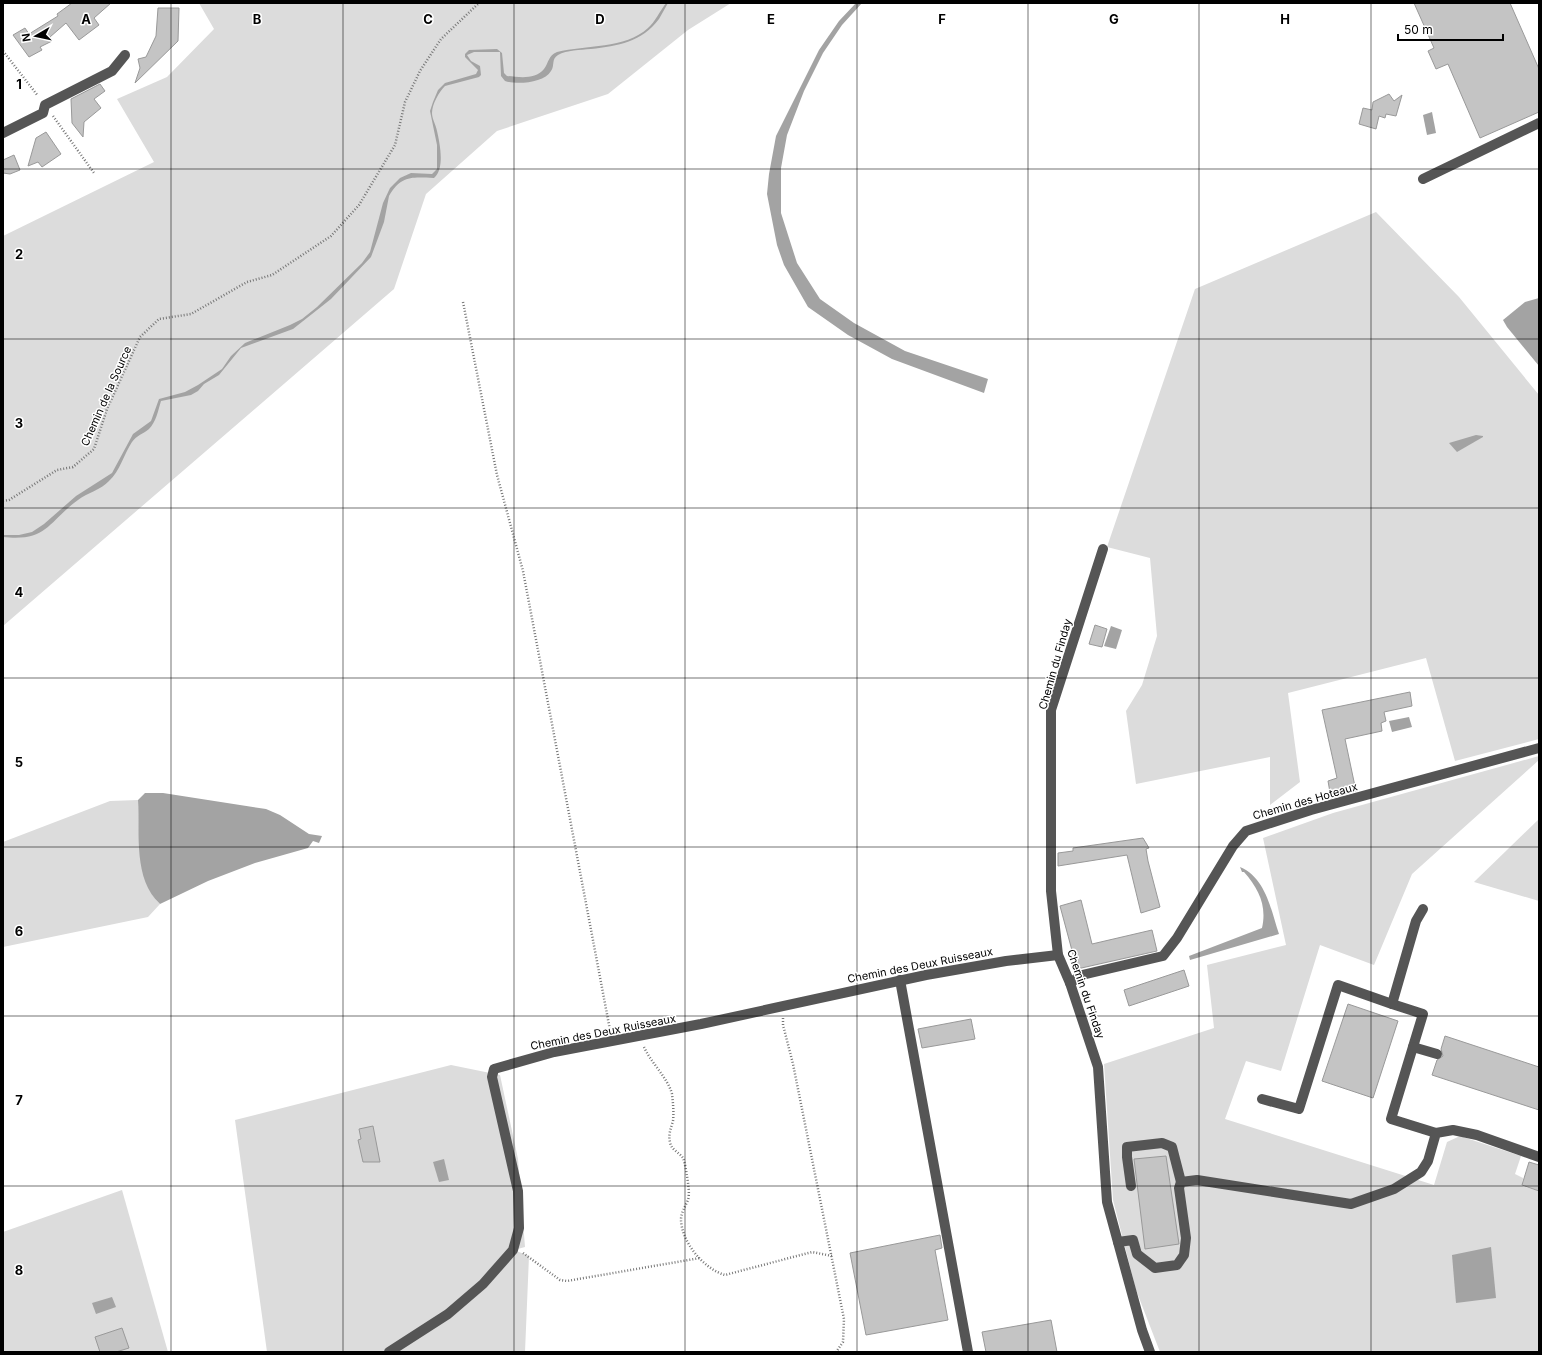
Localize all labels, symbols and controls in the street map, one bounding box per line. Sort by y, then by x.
text: A [81,11,91,27]
text: B [253,11,262,27]
text: C [423,11,433,27]
text: D [595,11,605,27]
text: E [767,11,775,27]
text: F [938,11,946,27]
text: G [1109,11,1119,27]
text: H [1280,11,1290,27]
north arrow [16,16,56,56]
scale bar [1398,16,1503,42]
text: 50 m [1404,22,1433,37]
text: N [19,32,34,43]
text: 1 [16,76,22,92]
text: 2 [15,246,23,262]
street label: Chemin de la Source [78,344,134,448]
text: 3 [15,415,23,431]
text: 4 [15,584,24,600]
street label: Chemin du Finday [1035,617,1075,711]
text: 5 [15,754,23,770]
street label: Chemin des Hoteaux [1251,779,1359,823]
text: 6 [15,923,23,939]
street label: Chemin des Deux Ruisseaux [846,944,994,986]
street label: Chemin du Finday [1064,947,1108,1041]
street label: Chemin des Deux Ruisseaux [529,1011,677,1053]
text: 7 [15,1092,23,1108]
text: 8 [15,1262,23,1278]

